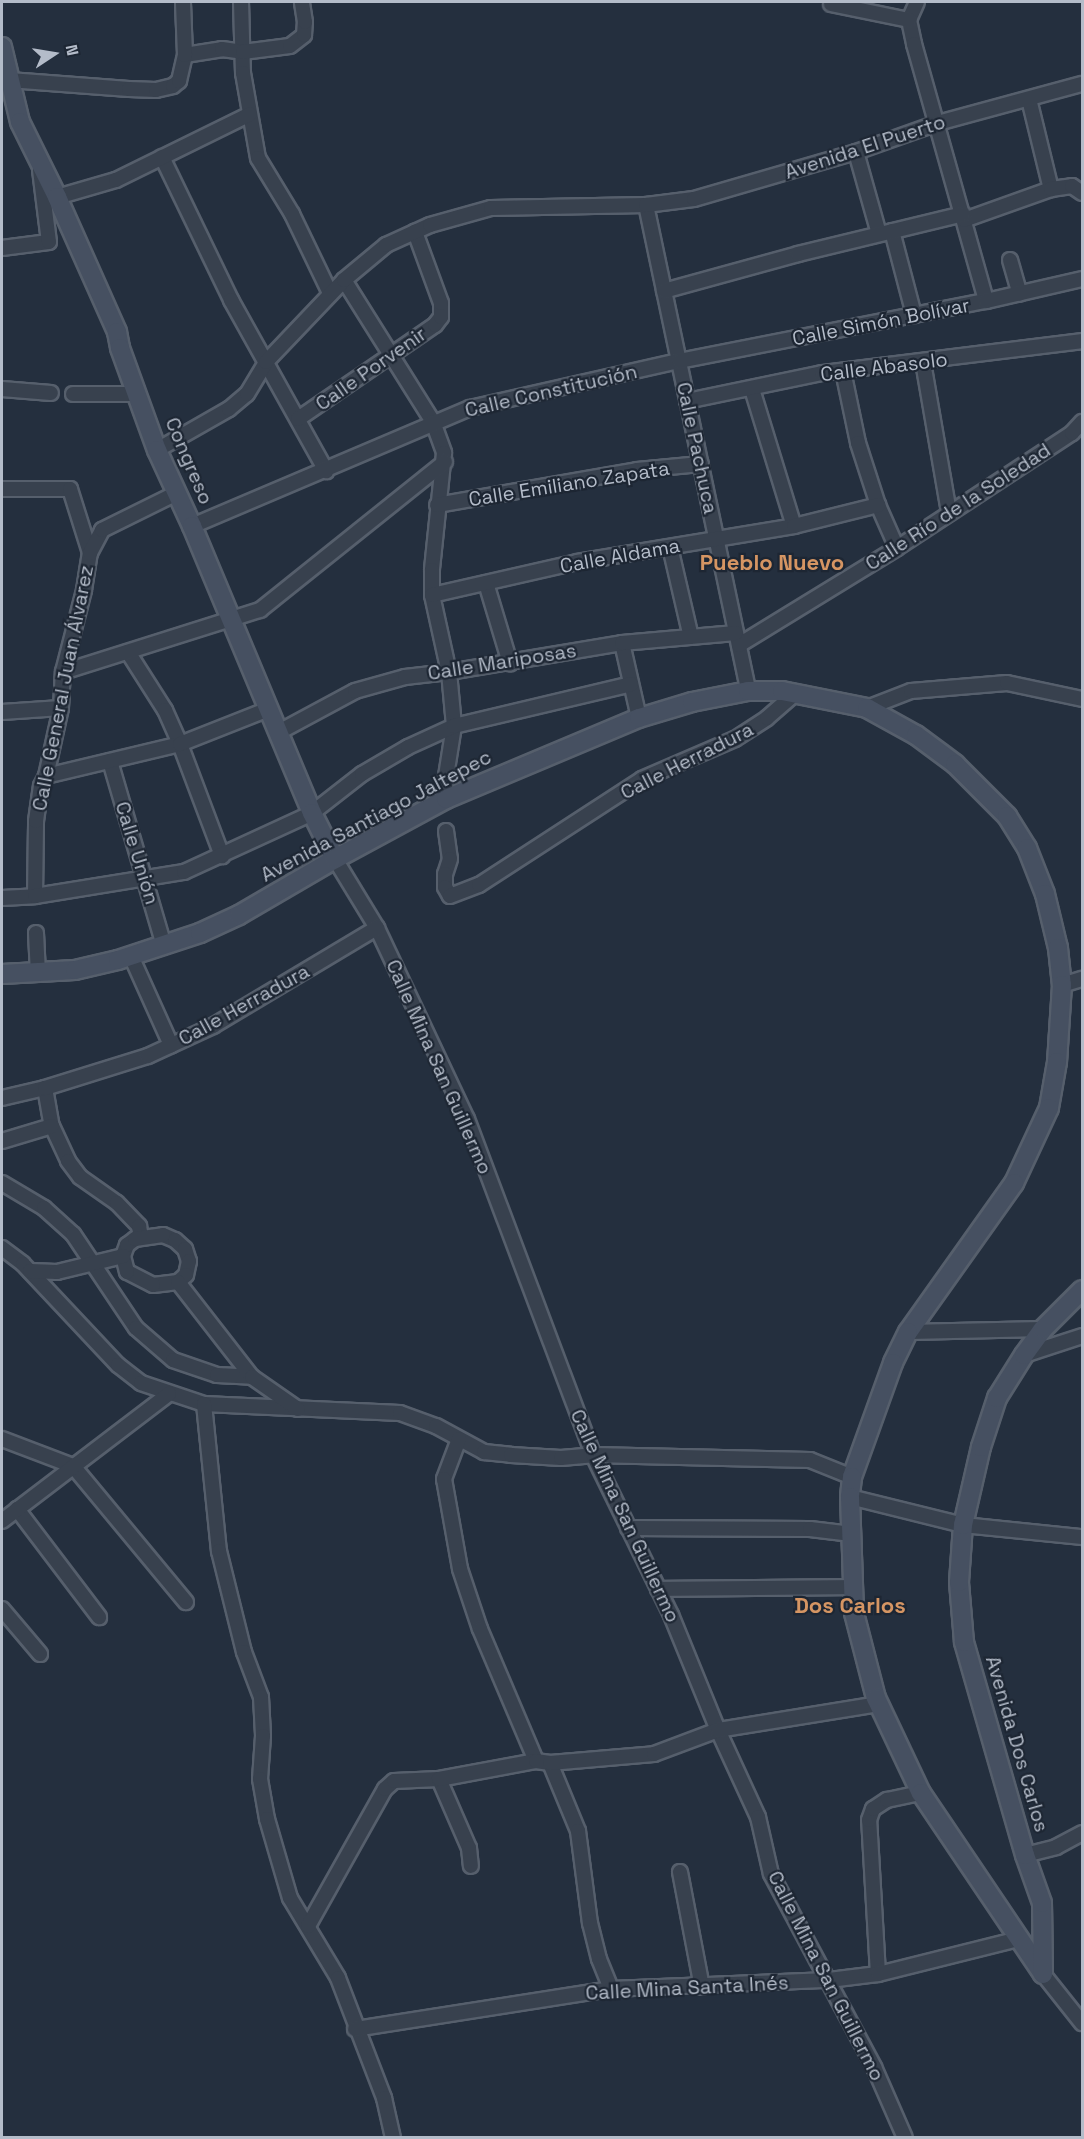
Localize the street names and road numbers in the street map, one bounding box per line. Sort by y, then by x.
street label: Avenida El Puerto [782,110,948,184]
street label: Calle Simón Bolívar [790,293,972,351]
street label: Calle Porvenir [311,322,431,416]
street label: Calle Abasolo [819,347,949,387]
street label: Calle Constitución [463,360,639,422]
street label: Calle Pachuca [671,380,723,516]
street label: Congreso [160,414,218,508]
street label: Calle Río de la Soledad [861,438,1055,576]
street label: Calle Emiliano Zapata [467,456,671,512]
street label: Calle Aldama [558,534,682,578]
street label: Calle General Juan Álvarez [27,563,99,813]
street label: Calle Mariposas [426,638,578,686]
street label: Calle Herradura [617,717,757,805]
street label: Avenida Santiago Jaltepec [257,745,495,887]
street label: Calle Unión [110,799,164,907]
street label: Calle Mina San Guillermo [381,956,497,1178]
street label: Calle Herradura [174,959,314,1051]
street label: Calle Mina San Guillermo [565,1406,685,1626]
street label: Avenida Dos Carlos [980,1653,1054,1835]
street label: Calle Mina San Guillermo [763,1867,889,2085]
street label: Calle Mina Santa Inés [585,1971,789,2005]

